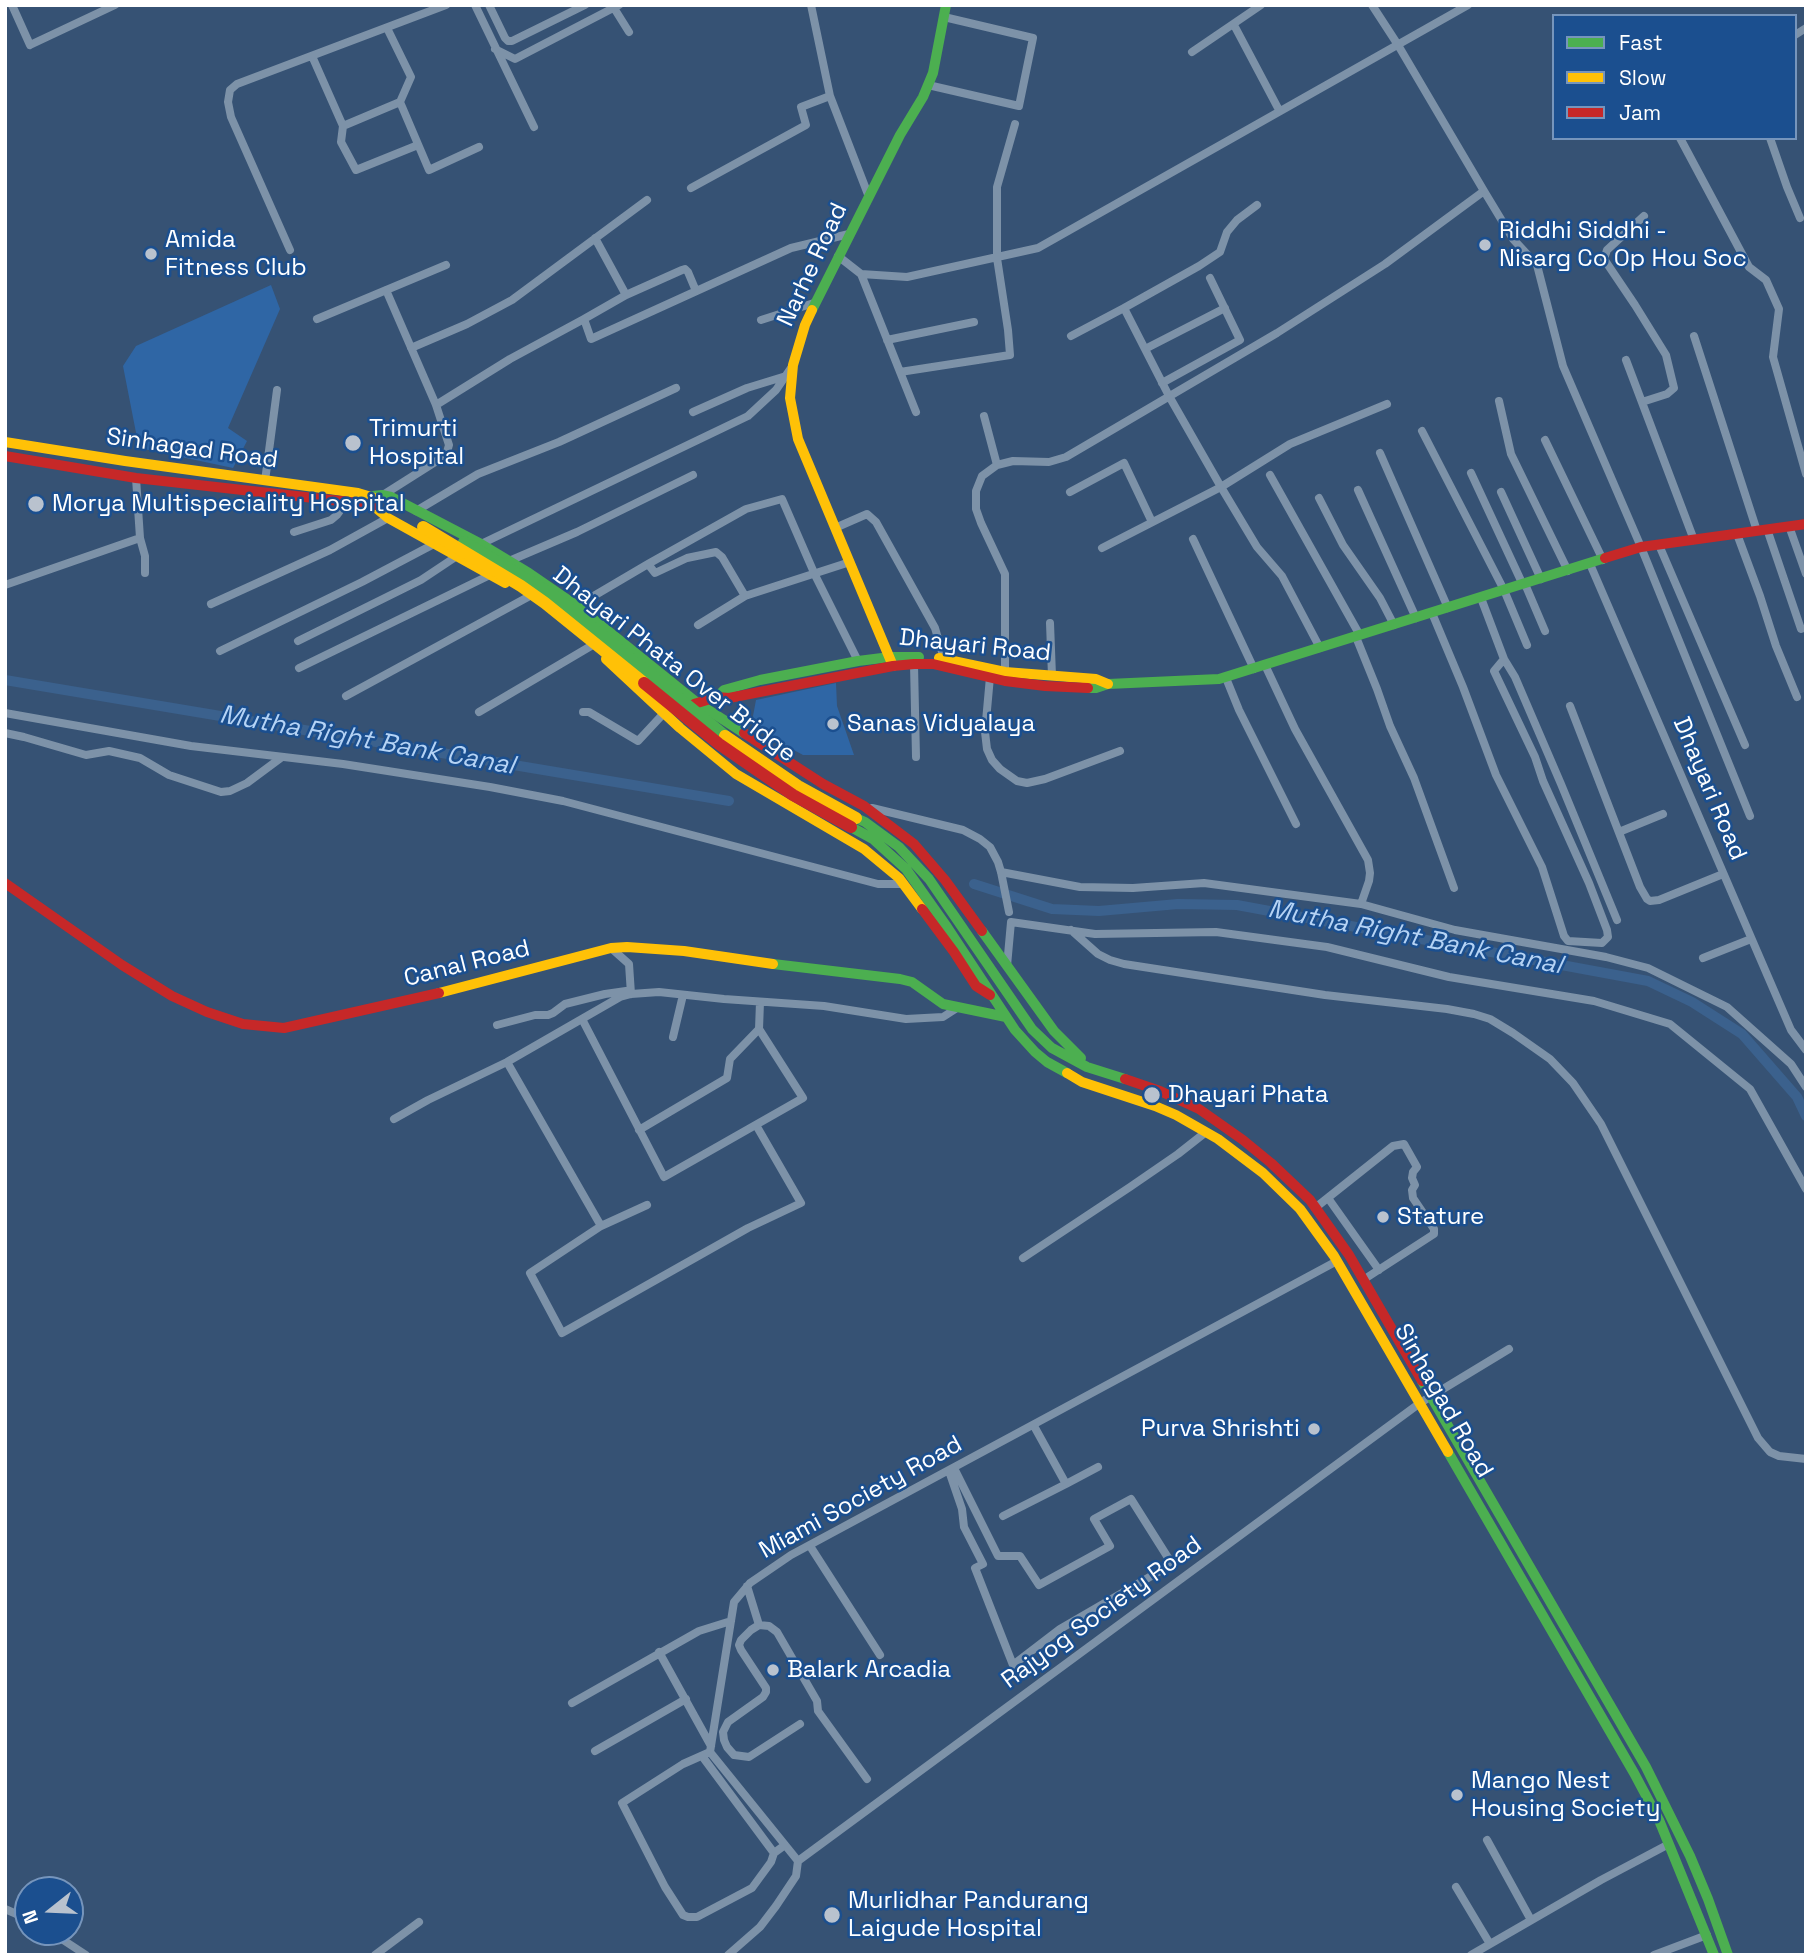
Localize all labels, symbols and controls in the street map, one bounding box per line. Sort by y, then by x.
legend [1552,14,1797,140]
text: Fast [1619,29,1663,56]
text: Slow [1619,64,1667,91]
text: Jam [1619,99,1661,126]
street label: Narhe Road [772,199,854,331]
place label: Riddhi Siddhi - Nisarg Co Op Hou Soc [1499,217,1747,273]
place label: Amida Fitness Club [165,226,307,282]
marker: Riddhi Siddhi - Nisarg Co Op Hou Soc [1477,237,1493,253]
marker: Amida Fitness Club [143,246,159,262]
place label: Trimurti Hospital [369,415,464,471]
street label: Sinhagad Road [104,423,280,475]
marker: Trimurti Hospital [343,433,363,453]
place label: Morya Multispeciality Hospital [52,490,405,518]
marker: Morya Multispeciality Hospital [26,494,46,514]
street label: Dhayari Phata Over Bridge [547,561,801,769]
street label: Dhayari Road [898,624,1052,668]
water label: Mutha Right Bank Canal [217,700,517,782]
place label: Sanas Vidyalaya [847,710,1035,738]
street label: Dhayari Road [1666,713,1752,865]
marker: Sanas Vidyalaya [825,716,841,732]
water label: Mutha Right Bank Canal [1265,894,1565,982]
street label: Canal Road [401,934,533,994]
place label: Dhayari Phata [1168,1081,1329,1109]
marker: Dhayari Phata [1142,1085,1162,1105]
place label: Stature [1397,1203,1484,1231]
marker: Stature [1375,1209,1391,1225]
street label: Sinhagad Road [1387,1319,1499,1483]
place label: Purva Shrishti [1141,1415,1300,1443]
marker: Purva Shrishti [1306,1421,1322,1437]
street label: Miami Society Road [755,1430,967,1566]
street label: Rajyog Society Road [996,1531,1208,1695]
place label: Balark Arcadia [787,1656,951,1684]
marker: Balark Arcadia [765,1662,781,1678]
place label: Mango Nest Housing Society [1471,1767,1660,1823]
marker: Mango Nest Housing Society [1449,1787,1465,1803]
north arrow [14,1876,84,1946]
place label: Murlidhar Pandurang Laigude Hospital [848,1887,1089,1943]
marker: Murlidhar Pandurang Laigude Hospital [822,1905,842,1925]
text: N [17,1907,44,1927]

